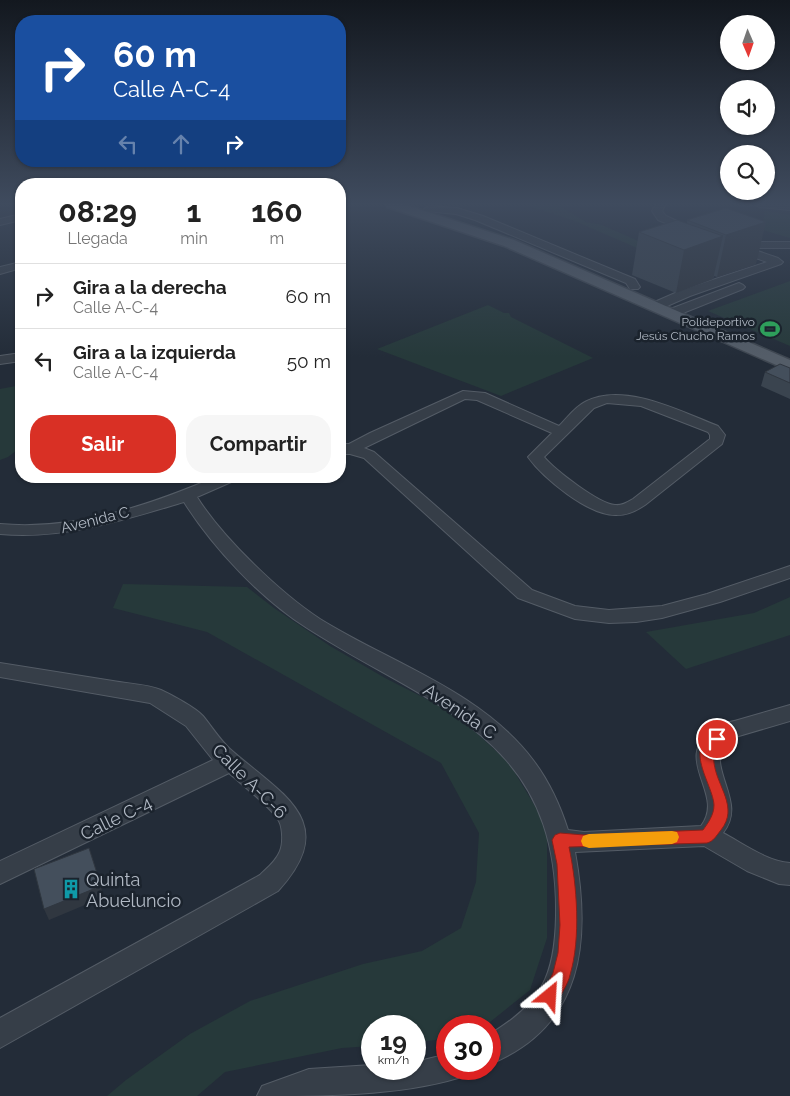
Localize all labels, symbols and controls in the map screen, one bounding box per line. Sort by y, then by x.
north arrow [720,15,775,70]
map controls [720,15,775,200]
text: 60 m [113,34,197,75]
icon: right [30,35,95,100]
text: Calle A-C-4 [113,76,230,102]
button: sound [720,80,775,135]
icon: left [114,130,142,158]
icon: ahead [167,130,195,158]
icon: right [220,130,248,158]
button: search [720,145,775,200]
text: 08:29 [58,194,137,229]
text: 1 [187,194,201,229]
text: 160 [251,194,303,229]
text: Llegada [67,229,128,248]
text: min [180,229,208,248]
text: m [270,229,284,248]
text: Gira a la derecha [73,276,227,298]
icon: right [30,282,58,310]
text: 60 m [286,285,331,307]
text: Calle A-C-4 [73,298,158,317]
place label: Polideportivo Jesús Chucho Ramos [636,315,755,343]
sports icon: Polideportivo Jesús Chucho Ramos [759,318,781,340]
text: Gira a la izquierda [73,341,236,363]
icon: left [30,347,58,375]
text: 50 m [287,350,331,372]
text: Calle A-C-4 [73,363,158,382]
button: Salir [30,415,176,473]
button: Compartir [186,415,331,473]
street label: Avenida C [59,503,131,537]
street label: Avenida C [419,679,501,743]
pin [696,718,738,760]
icon: arrive [703,725,731,753]
street label: Calle A-C-6 [208,739,292,823]
street label: Calle C-4 [77,792,155,844]
place label: Quinta Abueluncio [86,869,181,911]
building icon: Quinta Abueluncio [60,878,82,900]
position arrow [523,969,575,1021]
speed limit sign: 30 [436,1015,501,1080]
text: 19 [380,1026,407,1056]
text: km/h [378,1053,409,1067]

